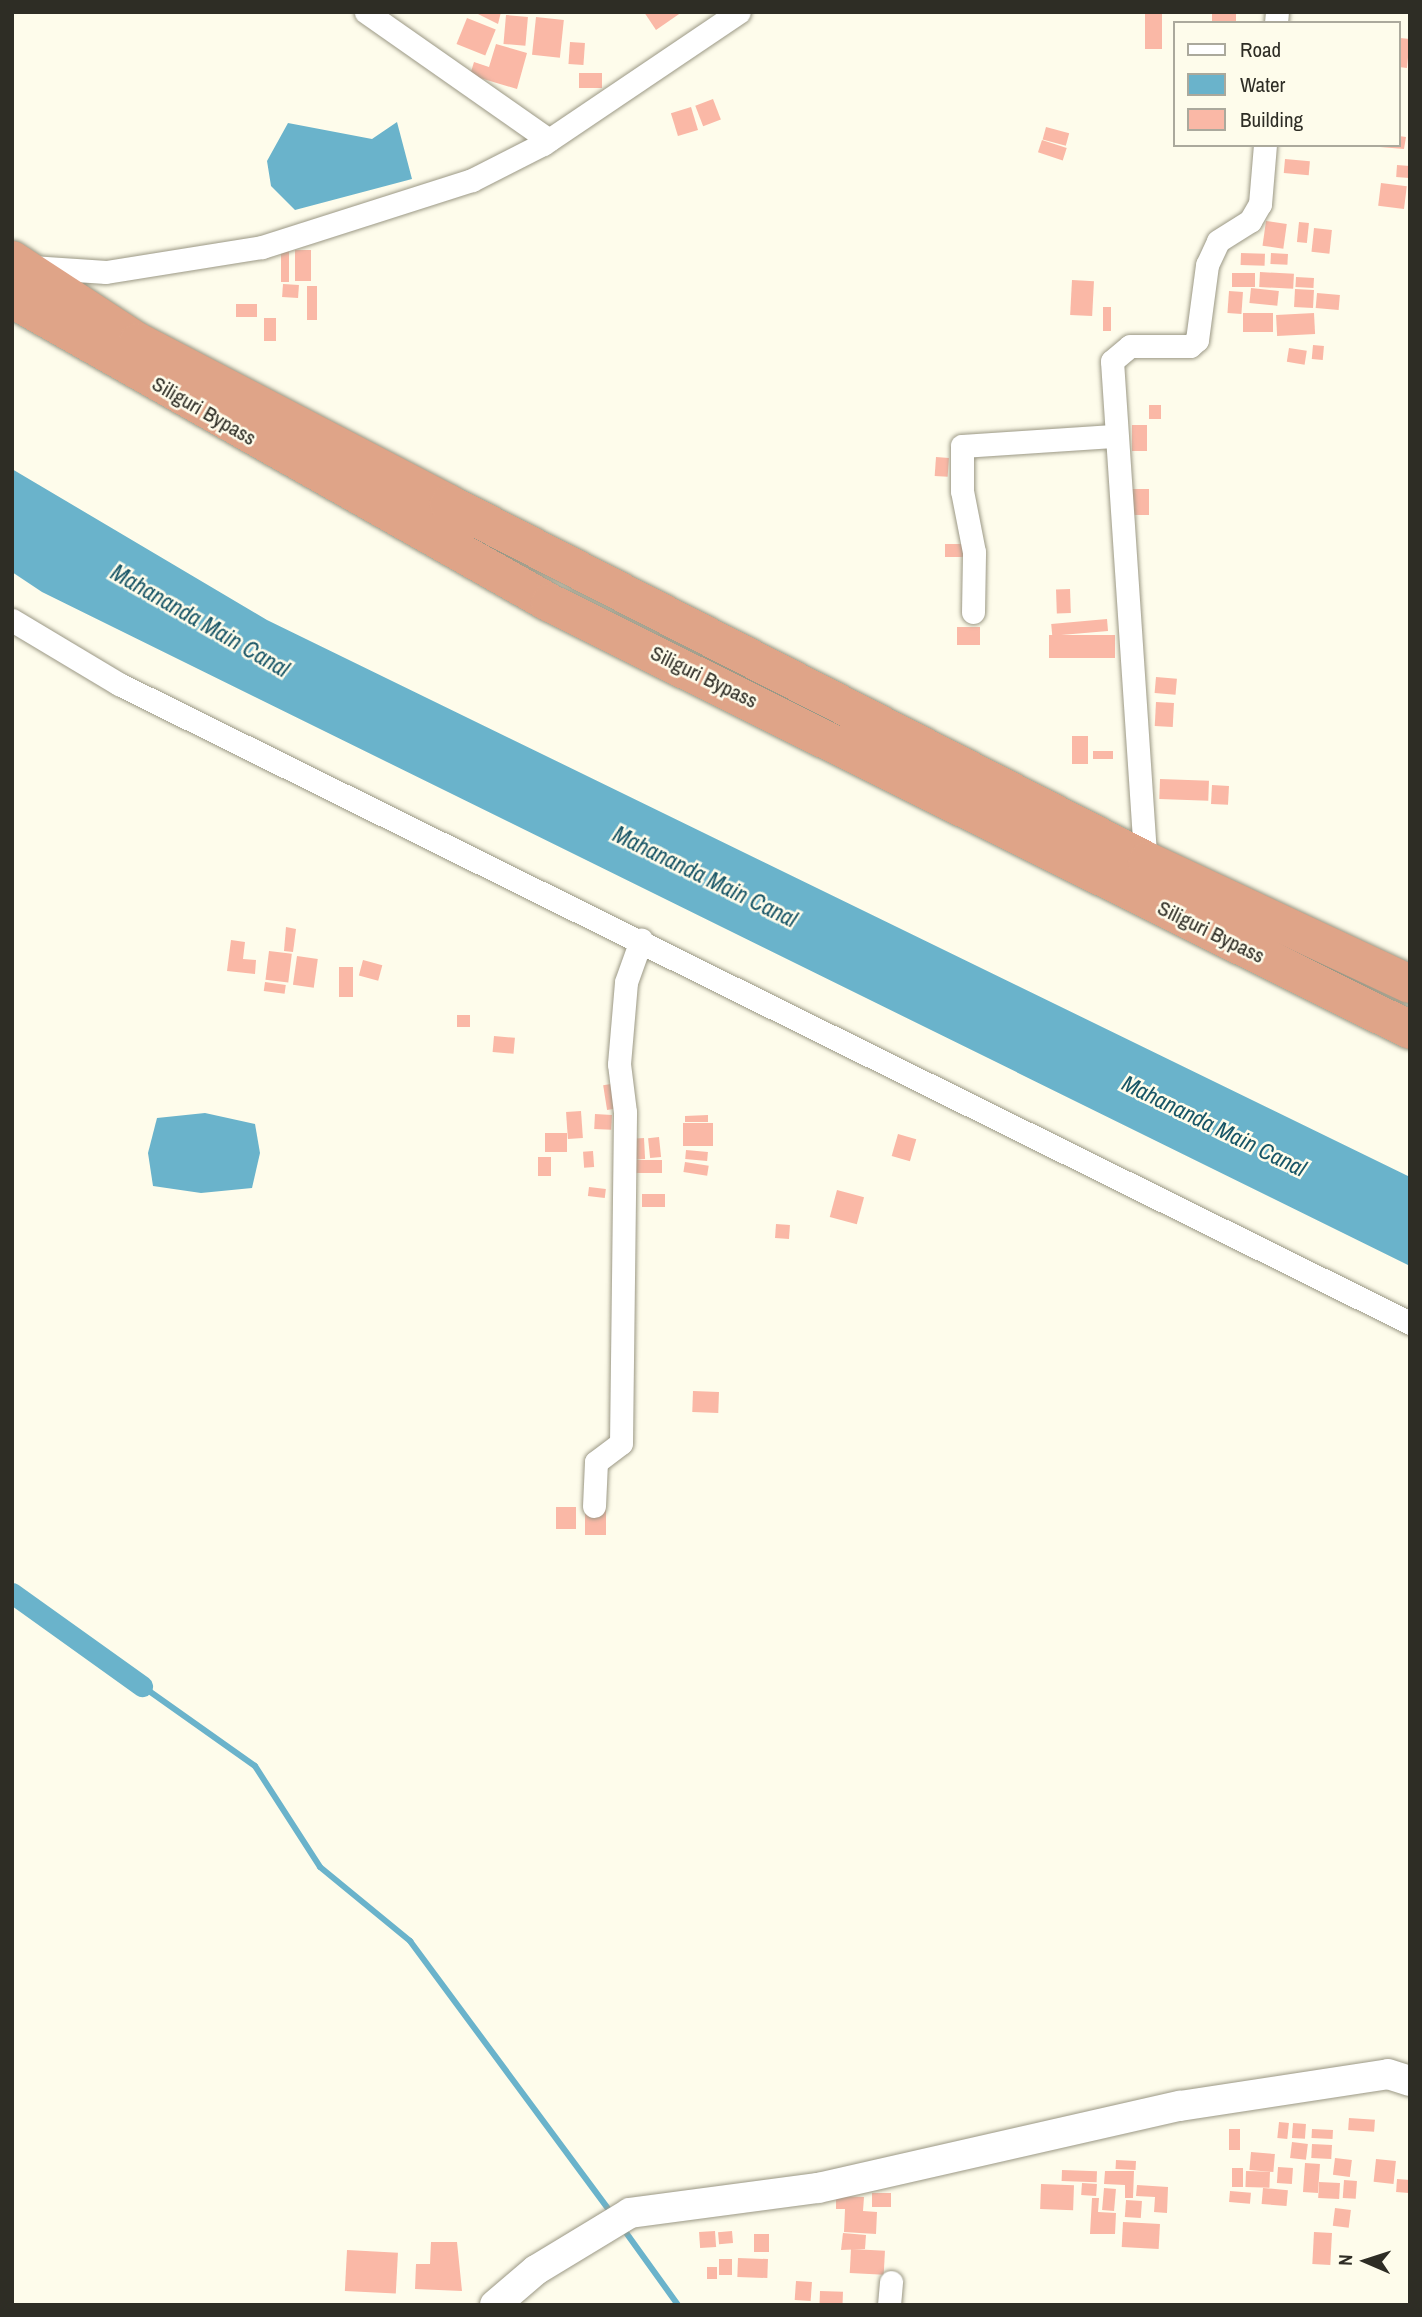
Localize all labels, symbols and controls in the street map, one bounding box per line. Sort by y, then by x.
legend [1174,21,1401,147]
text: Road [1240,35,1281,64]
text: Water [1240,70,1285,99]
text: Building [1240,105,1303,134]
street label: Siliguri Bypass [148,371,260,451]
water label: Mahananda Main Canal [106,559,294,683]
street label: Siliguri Bypass [646,640,762,714]
water label: Mahananda Main Canal [608,820,802,934]
street label: Siliguri Bypass [1153,895,1269,969]
water label: Mahananda Main Canal [1117,1069,1311,1183]
north arrow [1331,2226,1401,2296]
text: N [1332,2254,1358,2266]

